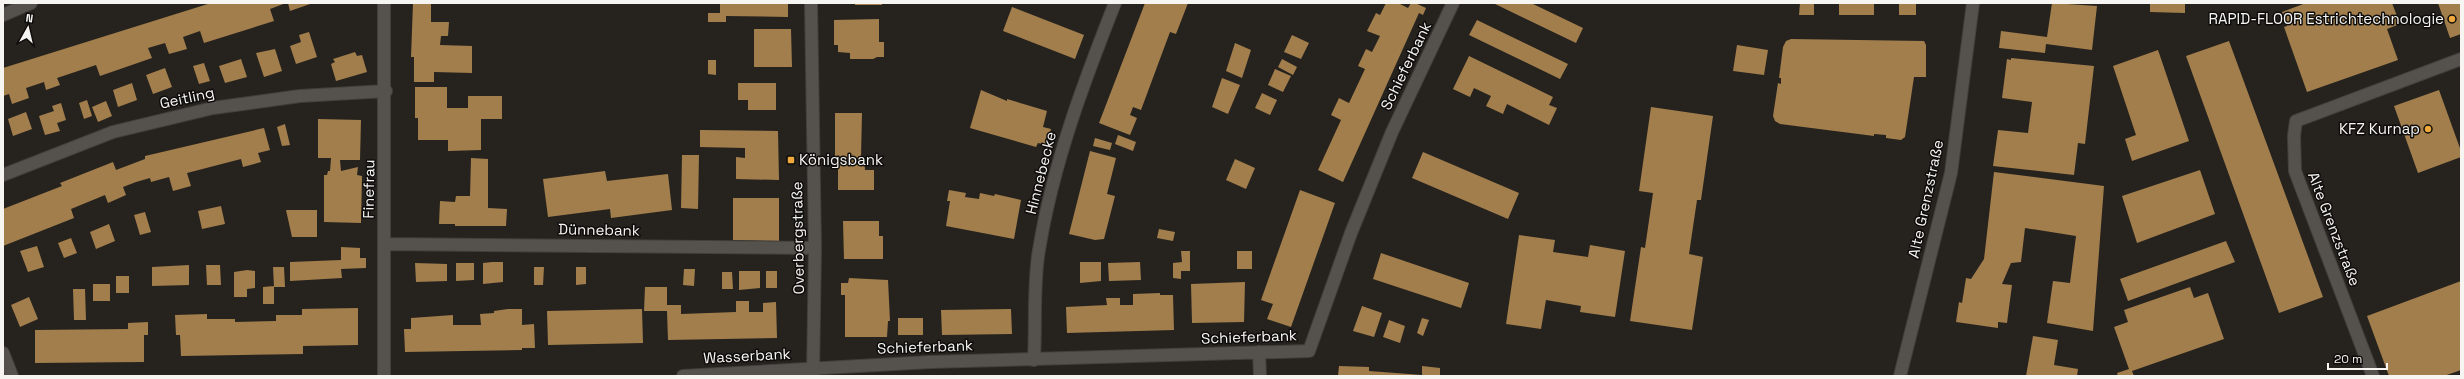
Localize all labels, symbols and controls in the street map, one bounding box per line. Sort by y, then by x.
north arrow [8,8,48,48]
place label: RAPID-FLOOR Estrichtechnologie [2209,9,2444,28]
text: N [25,11,34,26]
marker: RAPID-FLOOR Estrichtechnologie [2447,14,2457,24]
street label: Schieferbank [1376,18,1435,113]
street label: Geitling [158,82,216,113]
place label: KFZ Kurnap [2339,119,2420,138]
marker: KFZ Kurnap [2423,124,2433,134]
street label: Hinnebecke [1021,129,1060,216]
street label: Alte Grenzstraße [1904,138,1947,260]
place label: Königsbank [799,150,883,169]
marker: Königsbank [786,155,796,165]
street label: Finefrau [358,159,379,219]
street label: Alte Grenzstraße [2304,169,2365,289]
street label: Overbergstraße [787,181,808,295]
street label: Dünnebank [558,219,640,240]
street label: Schieferbank [1201,325,1297,348]
street label: Schieferbank [877,335,973,358]
street label: Wasserbank [703,344,791,367]
scale bar [2328,345,2387,371]
text: 20 m [2334,351,2362,367]

